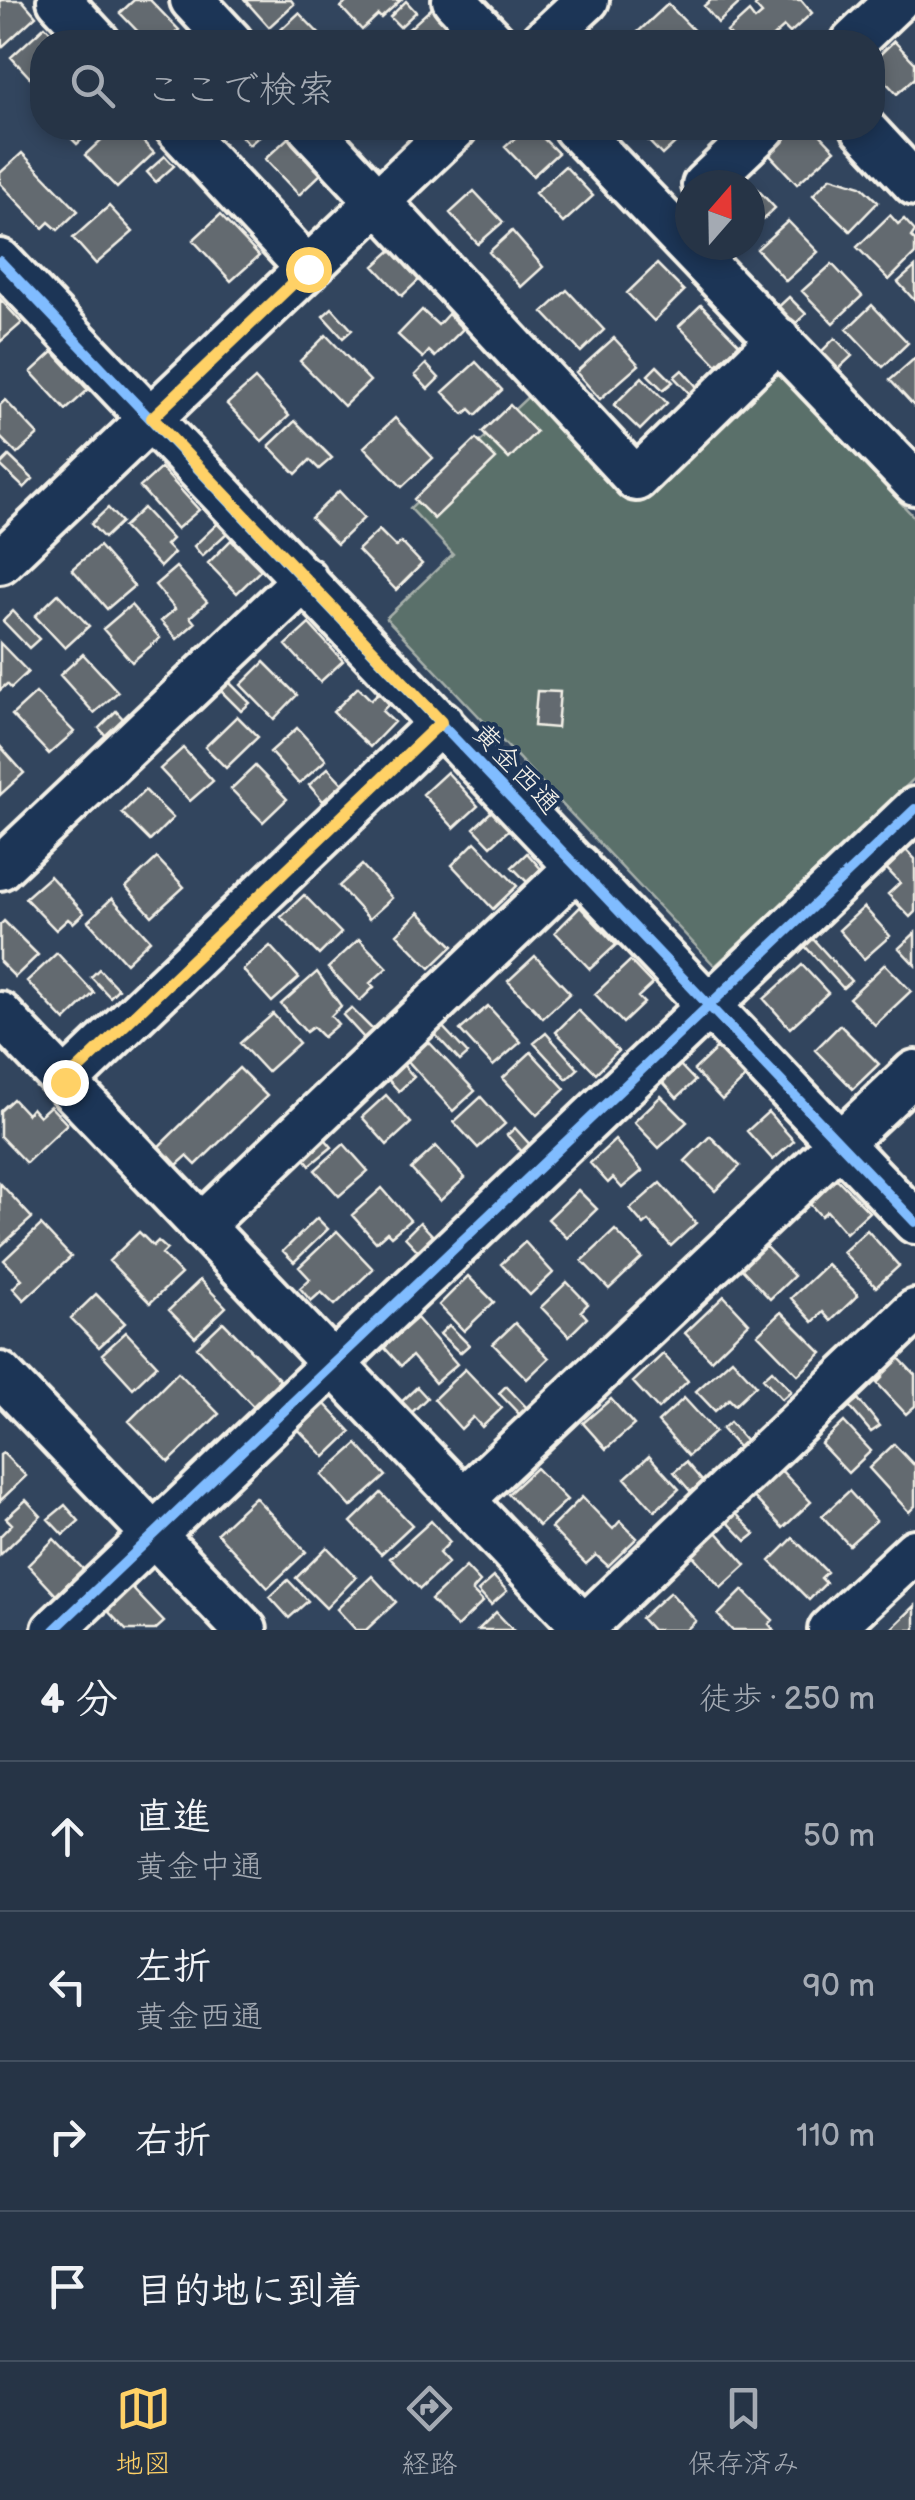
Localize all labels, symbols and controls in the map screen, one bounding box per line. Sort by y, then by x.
search box [30,30,885,140]
icon: search [65,58,120,113]
text: ここで検索 [145,68,335,113]
north arrow [675,170,765,260]
route start [286,247,332,293]
street label: 黄金西通 [466,717,566,821]
route end [43,1060,89,1106]
text: 4 分 [40,1675,118,1726]
text: 徒歩 · 250 m [699,1680,875,1719]
text: 直進 [135,1795,211,1840]
icon: ahead [40,1809,95,1864]
text: 50 m [803,1817,875,1856]
text: 黄金中通 [135,1848,263,1887]
text: 左折 [135,1945,211,1990]
icon: left [40,1959,95,2014]
text: 90 m [803,1967,875,2006]
text: 黄金西通 [135,1998,263,2037]
icon: right [40,2109,95,2164]
text: 110 m [796,2117,875,2156]
text: 右折 [135,2119,211,2164]
icon: arrive [40,2259,95,2314]
text: 目的地に到着 [135,2269,363,2314]
tab: 地図 [115,2381,171,2481]
tab: 経路 [401,2381,458,2481]
tab: 保存済み [688,2381,800,2481]

